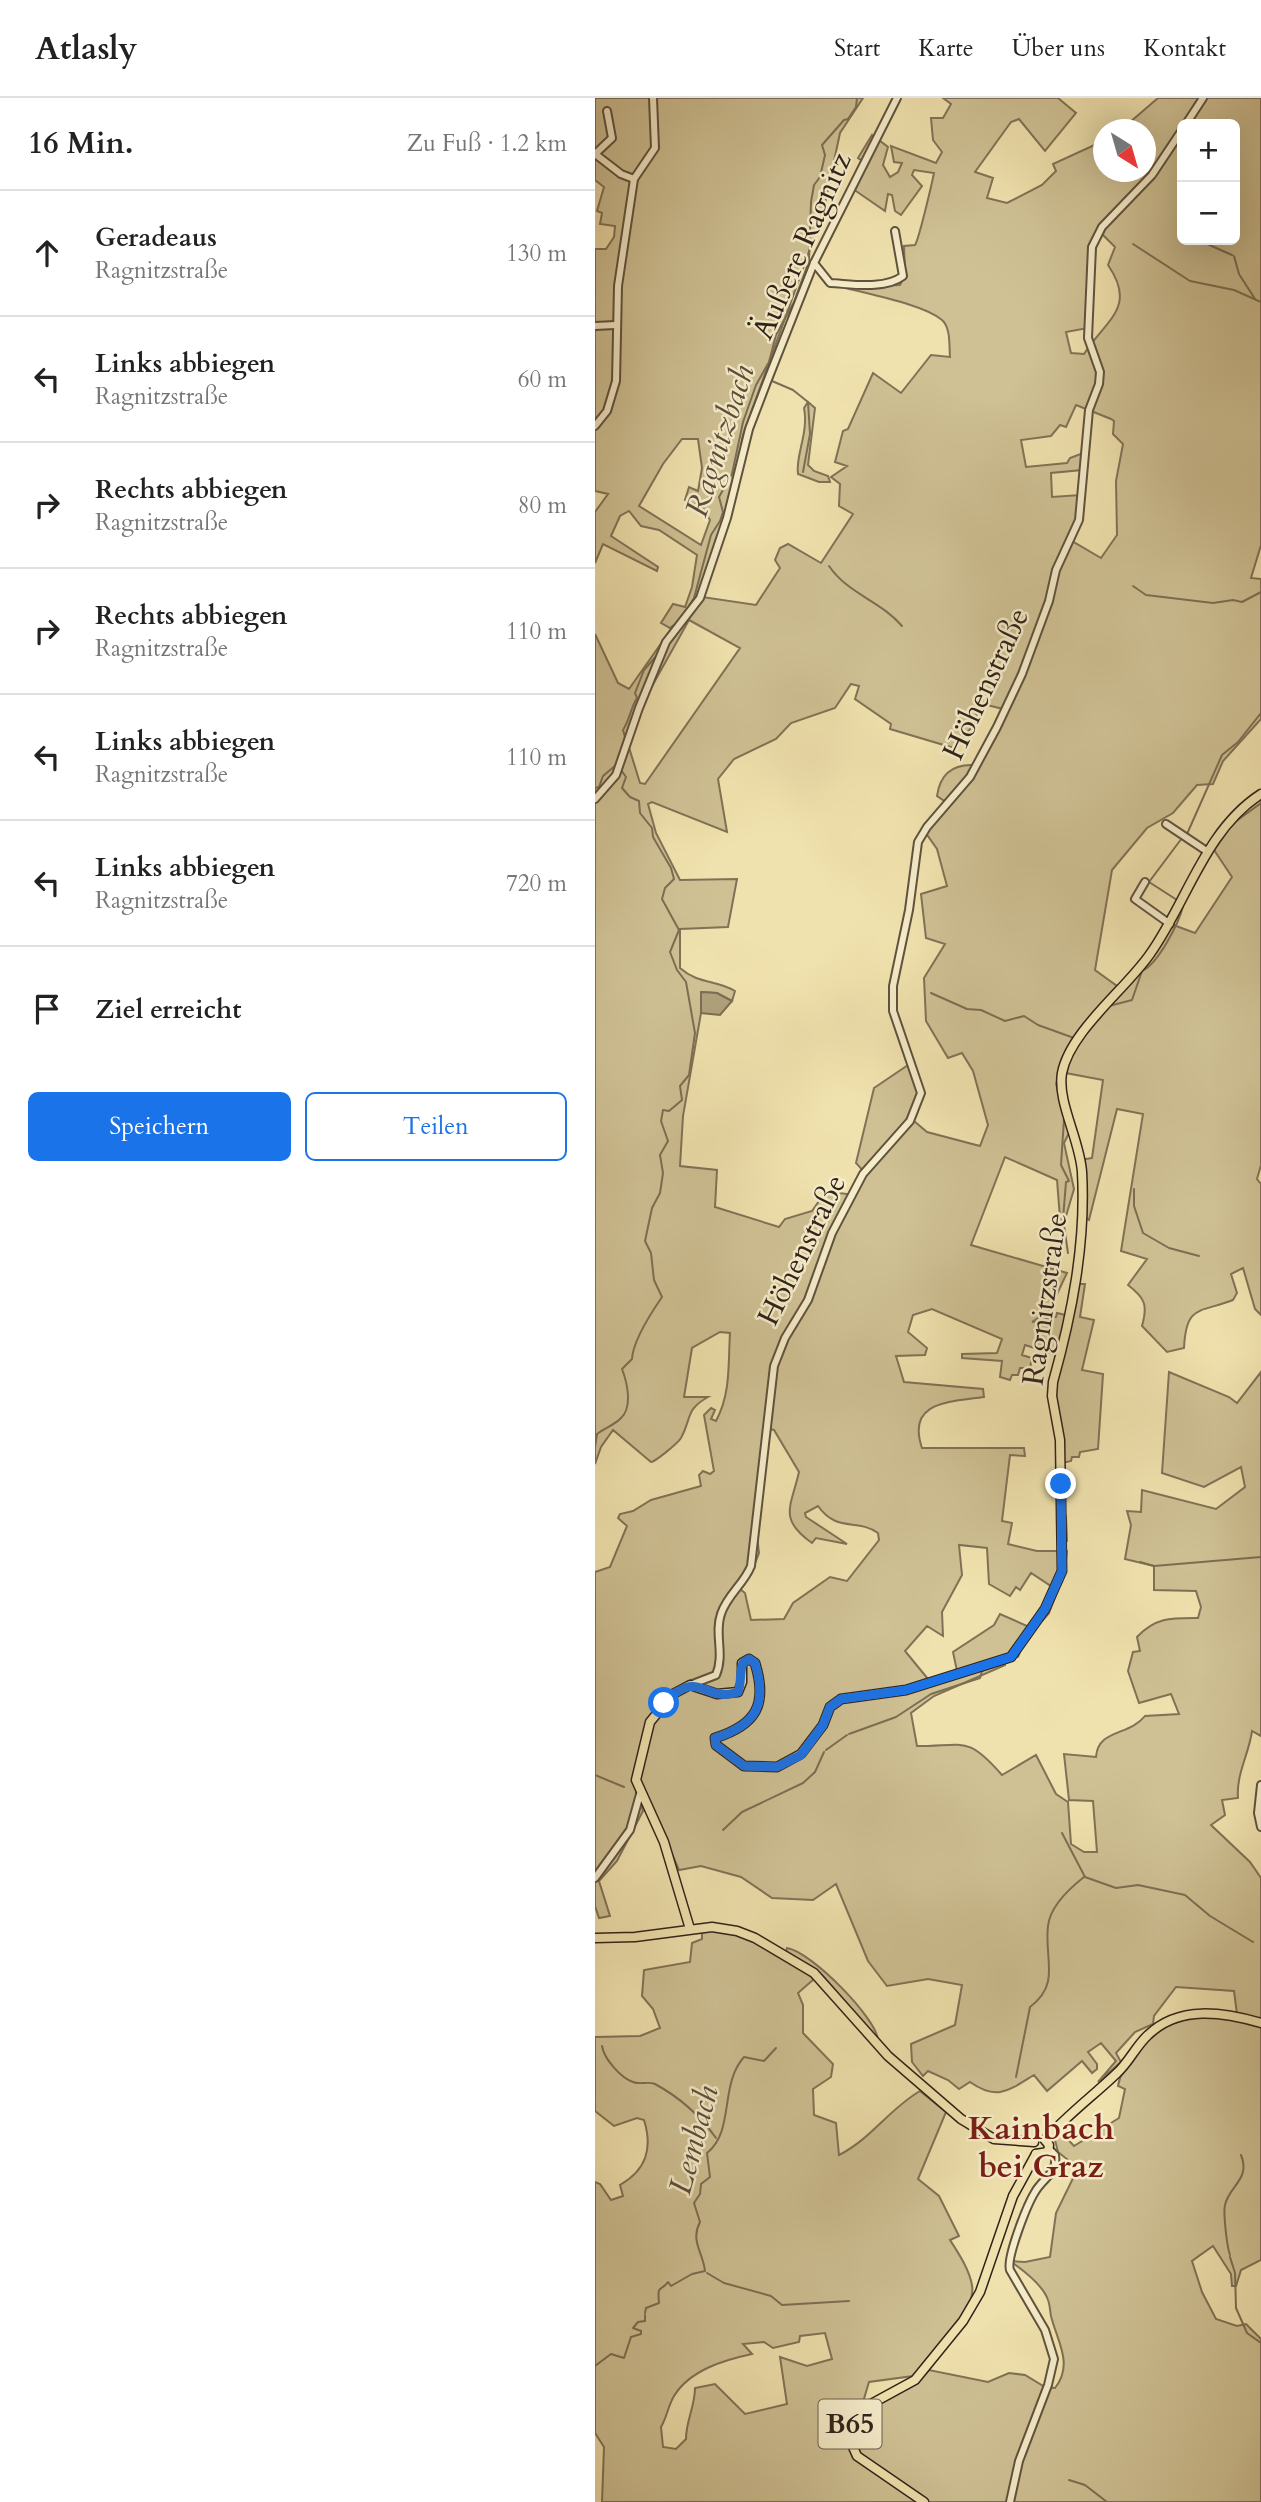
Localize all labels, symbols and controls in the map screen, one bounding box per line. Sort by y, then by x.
text: Atlasly [35,26,137,71]
text: Start [834,32,880,65]
text: Karte [918,32,974,65]
text: Über uns [1012,32,1105,65]
text: Kontakt [1143,32,1226,65]
north arrow [1093,119,1156,182]
map controls [1177,119,1240,245]
button: + [1177,119,1240,182]
text: 16 Min. [28,123,133,164]
text: Zu Fuß · 1.2 km [407,128,567,159]
street label: Äußere Ragnitz [742,145,862,346]
button: − [1177,182,1240,245]
text: Geradeaus [95,220,217,255]
icon: ahead [28,234,66,272]
text: 130 m [506,238,567,269]
text: Ragnitzstraße [95,255,228,286]
text: Links abbiegen [95,346,275,381]
water label: Ragnitzbach [675,359,765,523]
icon: left [28,360,66,398]
text: 60 m [518,364,567,395]
text: Ragnitzstraße [95,381,228,412]
text: Rechts abbiegen [95,472,287,507]
icon: right [28,486,66,524]
text: 80 m [518,490,567,521]
text: Ragnitzstraße [95,507,228,538]
text: Rechts abbiegen [95,598,287,633]
street label: Höhenstraße [933,601,1039,767]
icon: right [28,612,66,650]
text: 110 m [506,616,567,647]
text: Ragnitzstraße [95,633,228,664]
text: Links abbiegen [95,724,275,759]
icon: left [28,738,66,776]
text: 110 m [506,742,567,773]
text: Ragnitzstraße [95,759,228,790]
text: Links abbiegen [95,850,275,885]
icon: left [28,864,66,902]
text: 720 m [506,868,567,899]
text: Ragnitzstraße [95,885,228,916]
icon: arrive [28,990,66,1028]
text: Ziel erreicht [95,992,241,1027]
button: Speichern [28,1092,291,1161]
button: Teilen [305,1092,567,1161]
street label: Höhenstraße [748,1168,856,1332]
street label: Ragnitzstraße [1013,1210,1077,1388]
route end [1045,1468,1076,1499]
route start [648,1687,679,1718]
water label: Lembach [658,2081,730,2199]
district label: Kainbach bei Graz [968,2106,1115,2189]
road number: B65 [819,2400,881,2448]

